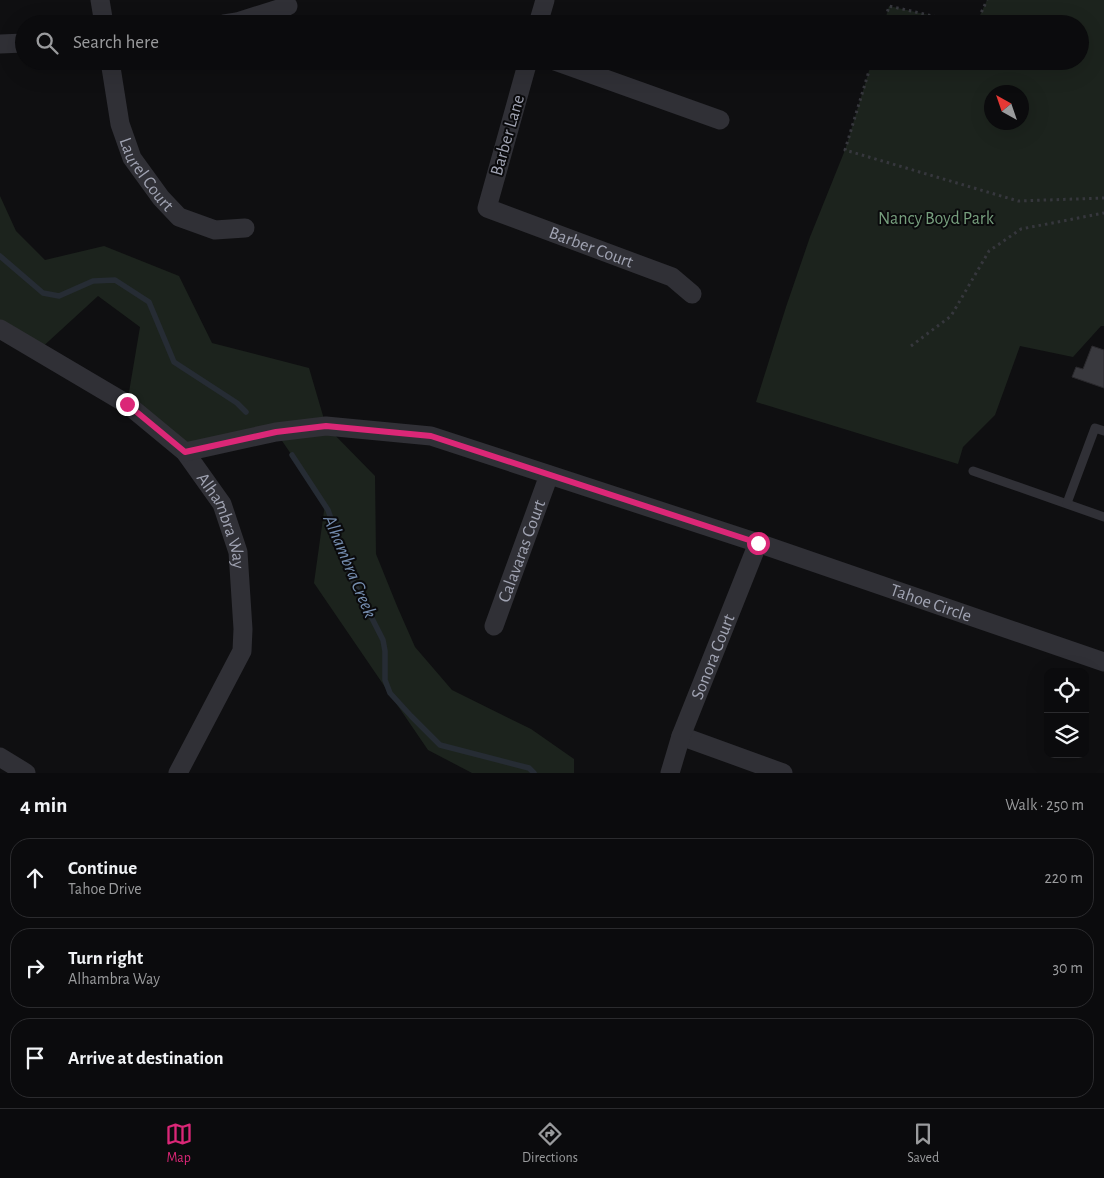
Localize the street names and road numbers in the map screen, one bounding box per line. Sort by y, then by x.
street label: Barber Lane [488,93,528,178]
street label: Laurel Court [116,135,177,215]
street label: Barber Court [546,224,636,272]
street label: Alhambra Way [193,470,247,570]
street label: Calavaras Court [495,497,549,605]
street label: Tahoe Circle [888,581,974,626]
street label: Sonora Court [689,612,739,702]

